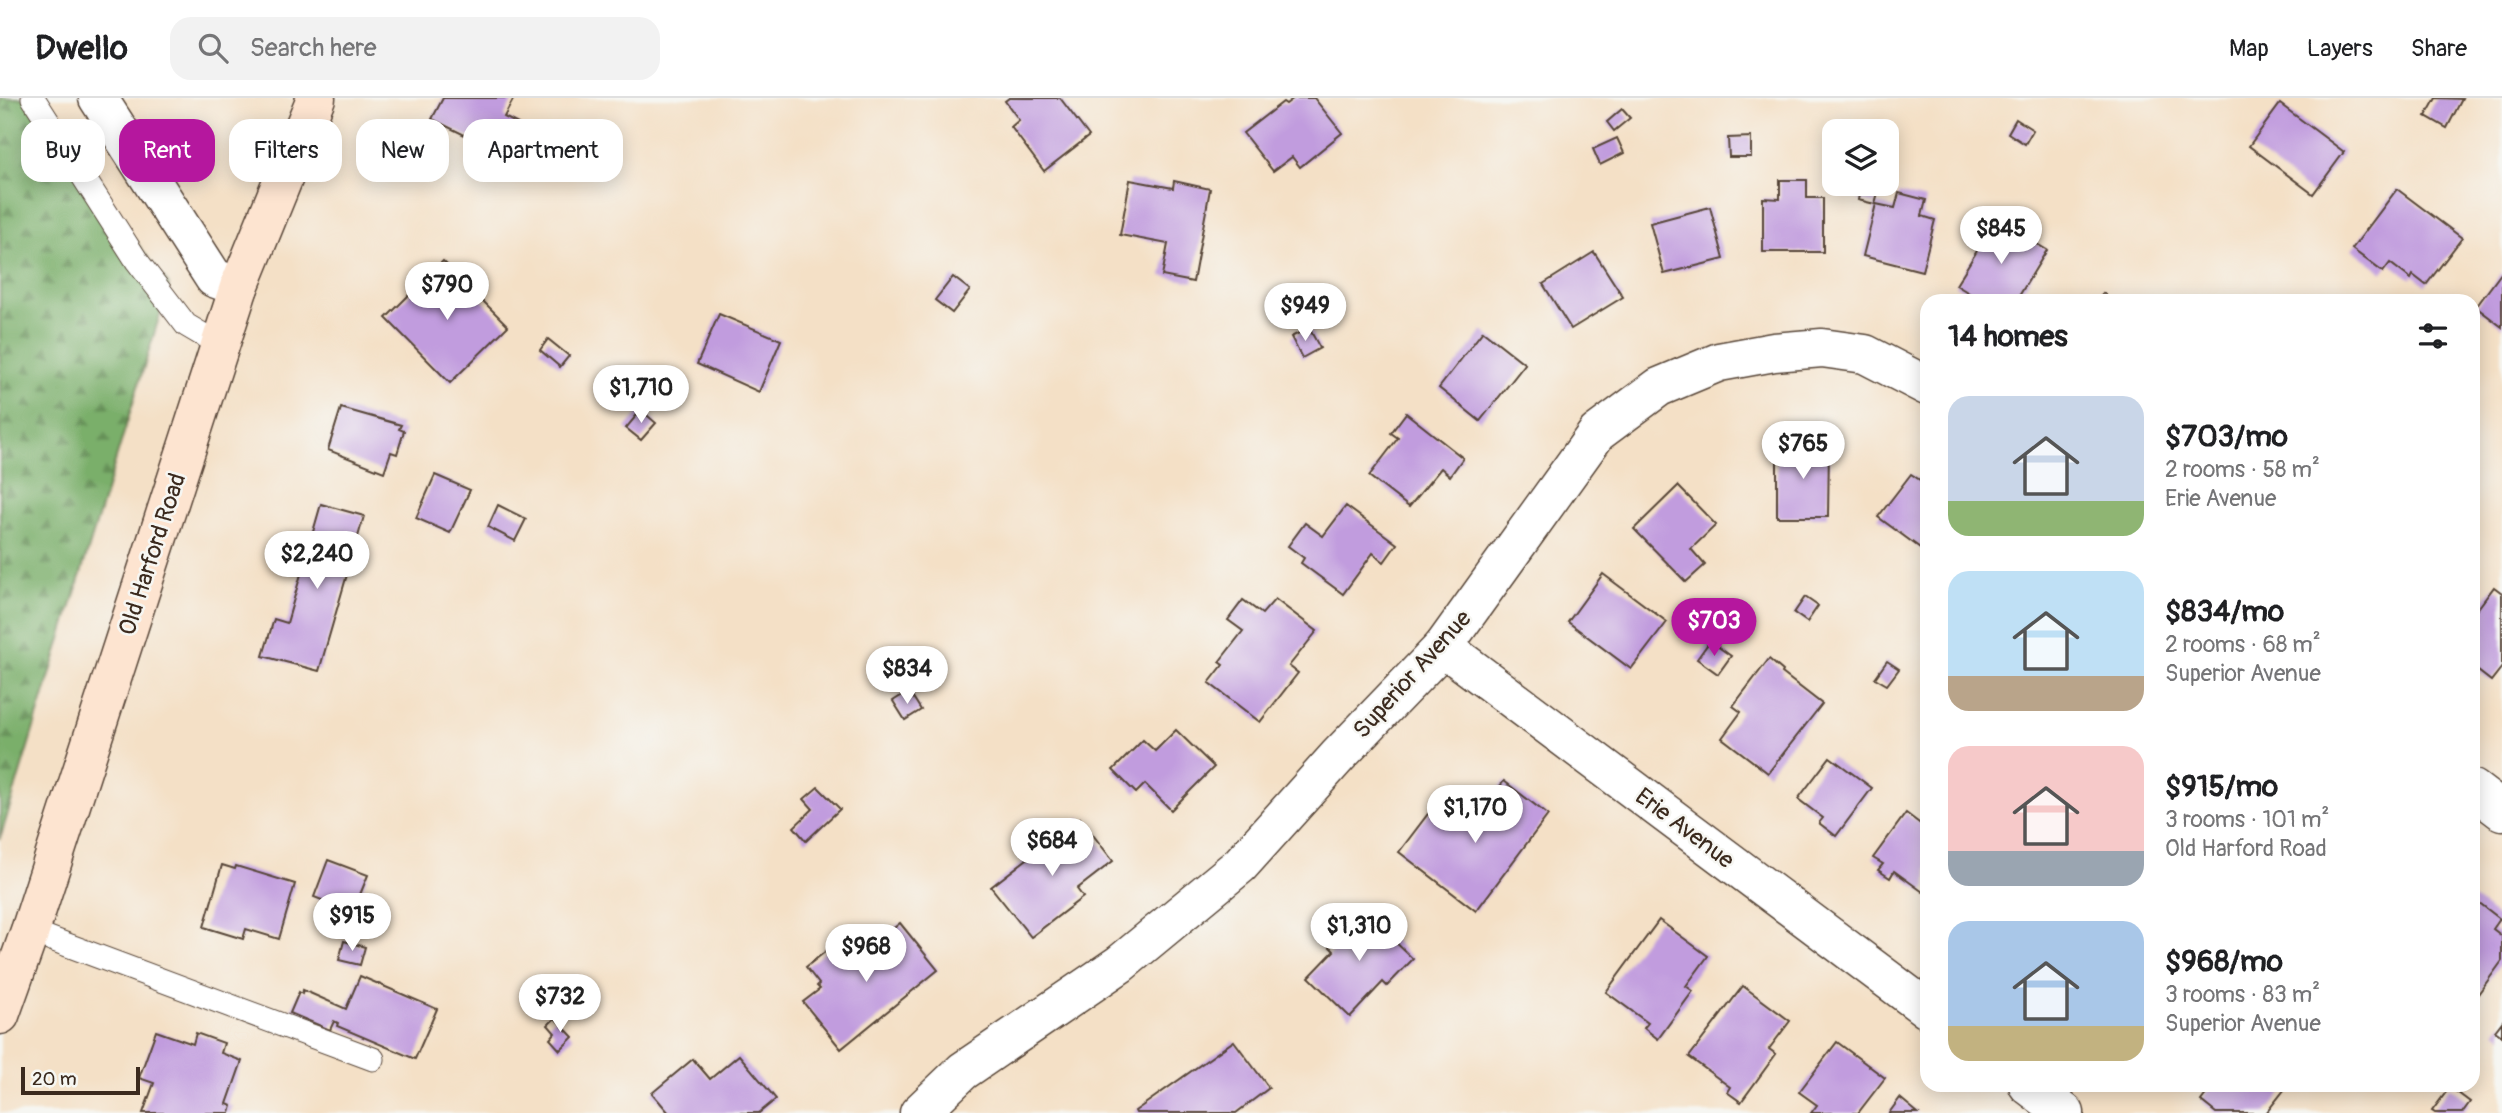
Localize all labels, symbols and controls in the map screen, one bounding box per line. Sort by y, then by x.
search box [170,17,660,80]
text: Dwello [35,28,128,69]
icon: search [194,29,232,67]
text: Search here [250,32,377,64]
text: Map [2229,34,2269,63]
text: Layers [2307,34,2373,63]
text: Share [2411,34,2467,63]
chip: Buy [21,119,105,182]
chip: Rent [119,119,215,182]
chip: Filters [229,119,342,182]
chip: New [356,119,449,182]
chip: Apartment [463,119,623,182]
map controls [1822,119,1899,196]
button: layers [1822,119,1899,196]
pin: $845 [1960,206,2042,266]
text: $845 [1976,214,2026,243]
pin: $790 [406,262,488,322]
text: $790 [421,270,473,299]
pin: $949 [1264,284,1346,343]
text: $949 [1280,291,1330,320]
icon: filters [2414,317,2452,355]
text: 14 homes [1948,318,2068,355]
pin: $1,710 [584,366,698,425]
text: $1,710 [609,373,673,402]
text: $703/mo [2165,418,2288,455]
pin: $765 [1762,422,1844,481]
icon: home [2004,424,2088,508]
text: $765 [1778,429,1828,458]
text: 2 rooms · 58 m² [2165,455,2320,484]
street label: Old Harford Road [113,469,192,639]
text: Erie Avenue [2165,484,2276,513]
pin: $2,240 [260,532,374,591]
text: $2,240 [280,539,354,568]
text: $834/mo [2165,593,2284,630]
pin: $703 [1673,598,1755,658]
icon: home [2004,599,2088,683]
street label: Superior Avenue [1347,604,1478,744]
text: $703 [1687,606,1741,635]
text: 2 rooms · 68 m² [2165,630,2321,659]
pin: $834 [866,646,948,706]
text: $834 [882,654,932,683]
text: Superior Avenue [2165,659,2321,688]
text: $915/mo [2165,768,2278,805]
icon: home [2004,774,2088,858]
street label: Erie Avenue [1630,782,1740,875]
pin: $1,170 [1418,786,1532,845]
text: $1,170 [1443,793,1507,822]
text: 3 rooms · 101 m² [2165,805,2329,834]
pin: $684 [1011,818,1093,878]
text: $684 [1027,826,1077,855]
text: Old Harford Road [2165,834,2327,863]
pin: $915 [311,894,393,953]
text: $915 [329,901,375,930]
pin: $1,310 [1302,904,1416,963]
text: $1,310 [1327,911,1391,940]
pin: $968 [825,924,907,984]
text: $968 [841,932,891,961]
text: $968/mo [2165,943,2283,980]
icon: home [2004,949,2088,1033]
pin: $732 [519,974,601,1034]
text: 3 rooms · 83 m² [2165,980,2320,1009]
text: $732 [535,982,585,1011]
text: Superior Avenue [2165,1009,2321,1038]
scale bar [21,1064,140,1096]
text: 20 m [32,1067,77,1091]

